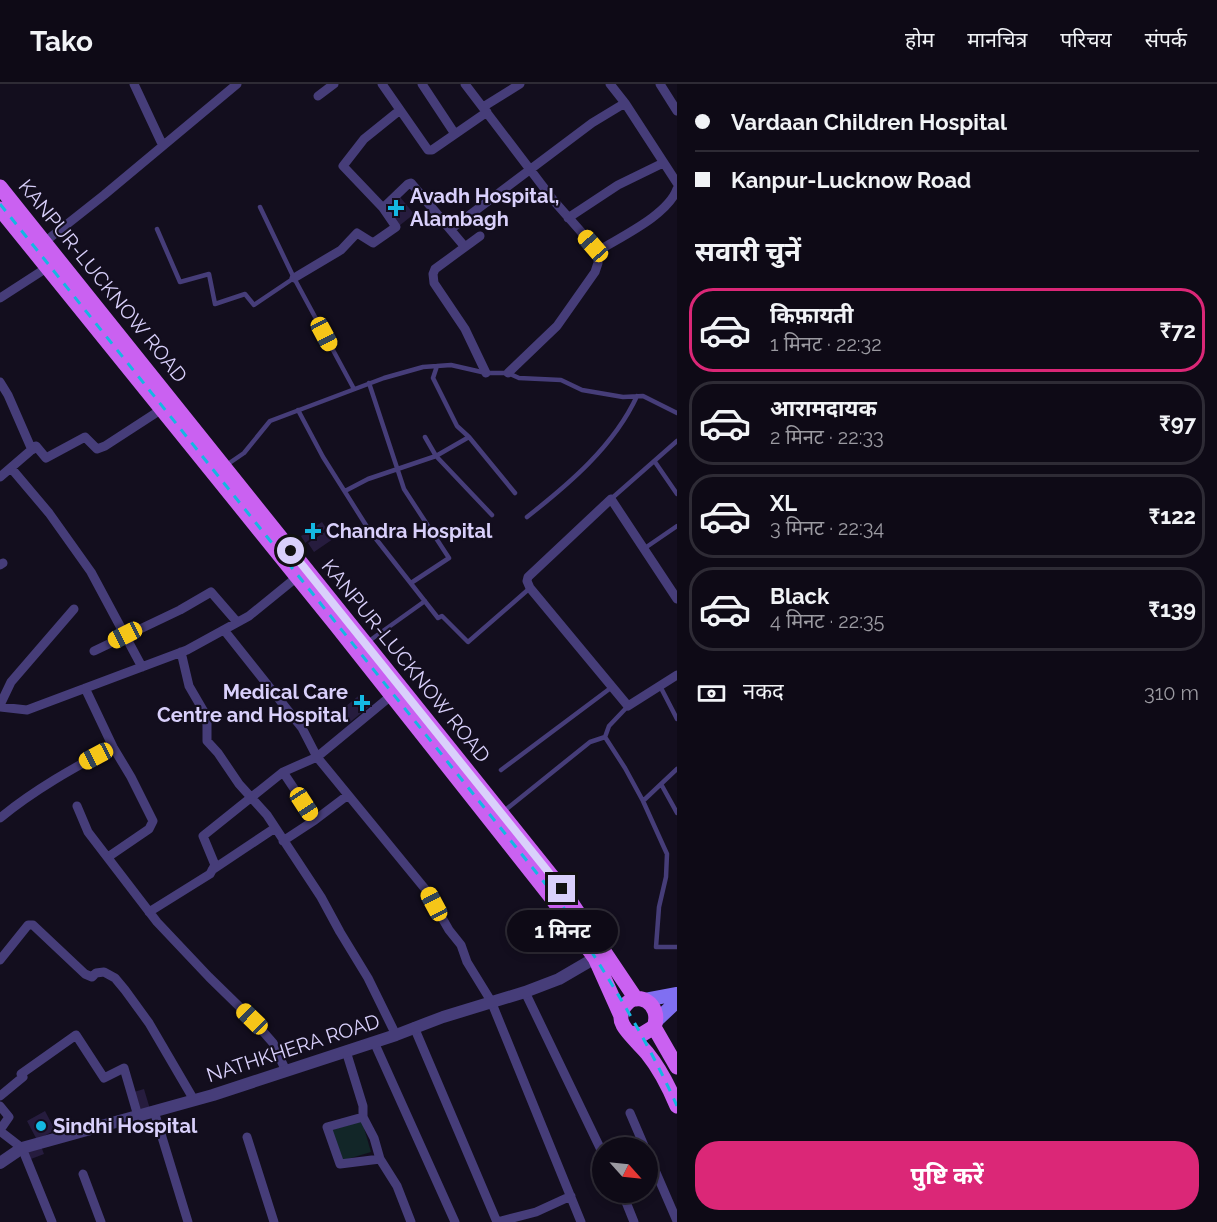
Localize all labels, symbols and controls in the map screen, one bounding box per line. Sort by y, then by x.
text: Tako [30,25,93,58]
text: होम [905,27,934,52]
text: मानचित्र [967,27,1027,52]
text: परिचय [1060,27,1112,52]
text: संपर्क [1145,27,1187,52]
text: Vardaan Children Hospital [731,109,1007,135]
text: Kanpur-Lucknow Road [731,167,971,193]
street label: KANPUR-LUCKNOW ROAD [14,175,192,387]
place label: Avadh Hospital, Alambagh [410,184,559,231]
marker: Avadh Hospital, Alambagh [387,199,405,217]
car [574,227,612,265]
text: सवारी चुनें [695,236,801,267]
text: किफ़ायती [770,302,854,328]
icon: car [698,303,752,357]
car [308,314,340,354]
text: ₹72 [1159,317,1196,343]
text: 1 मिनट · 22:32 [770,332,882,356]
text: आरामदायक [770,395,877,421]
icon: car [698,396,752,450]
text: ₹97 [1159,410,1196,436]
text: 2 मिनट · 22:33 [770,425,884,449]
icon: car [698,489,752,543]
text: XL [770,490,797,516]
text: ₹122 [1149,503,1196,529]
text: 3 मिनट · 22:34 [770,516,884,540]
place label: Chandra Hospital [326,519,493,543]
marker: Chandra Hospital [304,522,322,540]
route start [277,537,304,564]
street label: KANPUR-LUCKNOW ROAD [317,555,495,767]
icon: car [698,582,752,636]
text: Black [770,583,829,609]
text: ₹139 [1148,596,1196,622]
text: 4 मिनट · 22:35 [770,609,885,633]
car [105,619,145,651]
icon: cash [695,677,728,710]
text: नकद [743,678,784,704]
place label: Medical Care Centre and Hospital [157,680,349,727]
text: 310 m [1144,681,1199,705]
marker: Medical Care Centre and Hospital [353,694,371,712]
car [76,740,116,772]
car [287,784,321,824]
route end [548,875,575,902]
car [418,884,450,924]
callout: 1 मिनट [506,910,618,952]
text: 1 मिनट [534,919,591,943]
car [233,1000,271,1038]
street label: NATHKHERA ROAD [203,1009,383,1087]
place label: Sindhi Hospital [53,1114,198,1138]
marker: Sindhi Hospital [34,1119,48,1133]
north arrow [592,1137,658,1203]
map controls [592,1137,658,1203]
button: पुष्टि करें [695,1141,1199,1210]

